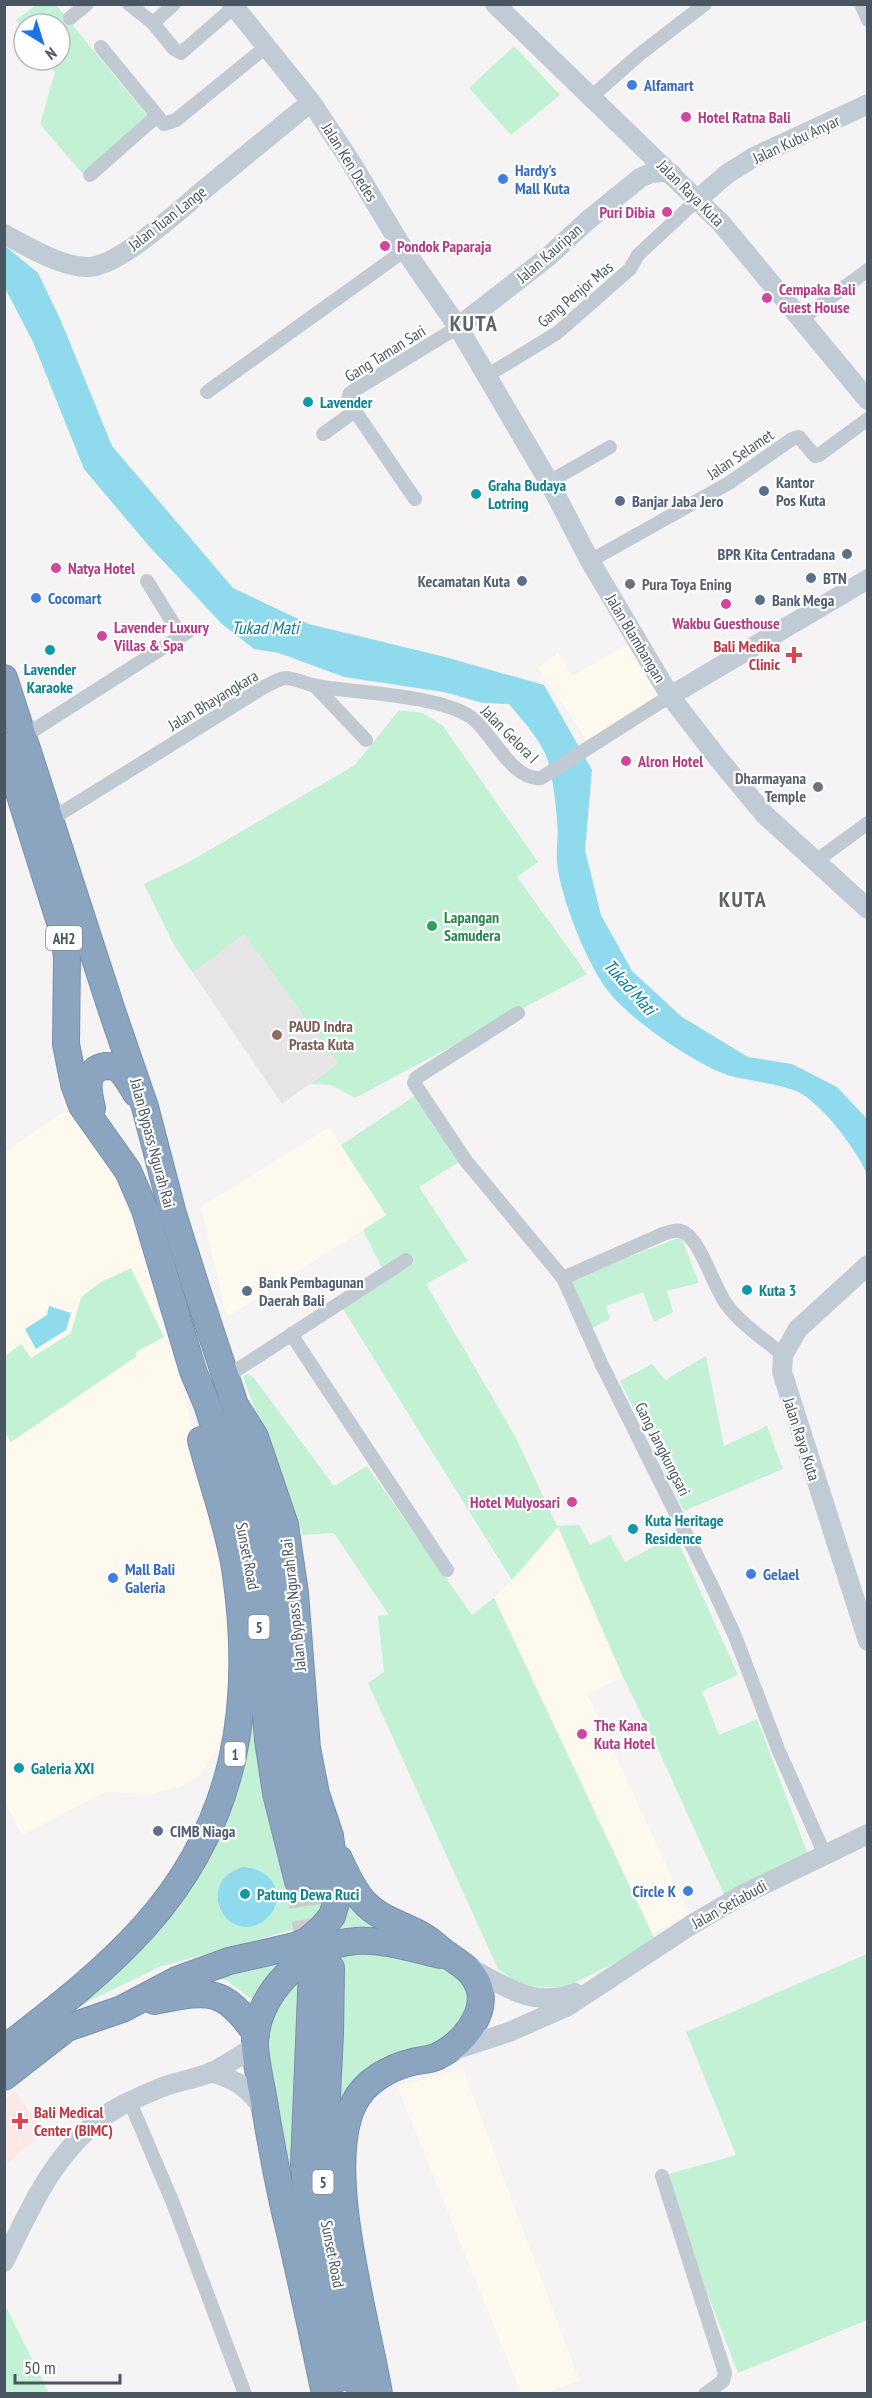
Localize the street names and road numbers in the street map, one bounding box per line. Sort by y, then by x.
street label: Jalan Kubu Anyar [748,110,843,168]
street label: Jalan Ken Dedes [317,118,382,205]
street label: Jalan Raya Kuta [653,155,728,230]
street label: Jalan Tuan Lange [123,181,210,255]
street label: Jalan Kauripan [512,219,586,287]
street label: Gang Penjor Mas [533,257,617,331]
street label: Gang Taman Sari [341,320,429,386]
street label: Jalan Selamet [702,424,778,484]
street label: Jalan Blambangan [601,589,670,686]
street label: Jalan Bhayangkara [163,665,262,735]
street label: Jalan Gelora I [476,700,543,767]
road number: AH2 [46,926,82,950]
street label: Jalan Bypass Ngurah Rai [126,1075,180,1210]
street label: Jalan Raya Kuta [779,1394,825,1483]
street label: Gang Jangkungsari [631,1399,695,1499]
street label: Sunset Road [232,1521,264,1591]
street label: Jalan Bypass Ngurah Rai [276,1538,310,1673]
road number: 5 [248,1615,270,1639]
road number: 1 [224,1742,246,1766]
street label: Jalan Setiabudi [687,1875,770,1933]
road number: 5 [312,2170,334,2194]
street label: Sunset Road [317,2219,349,2289]

